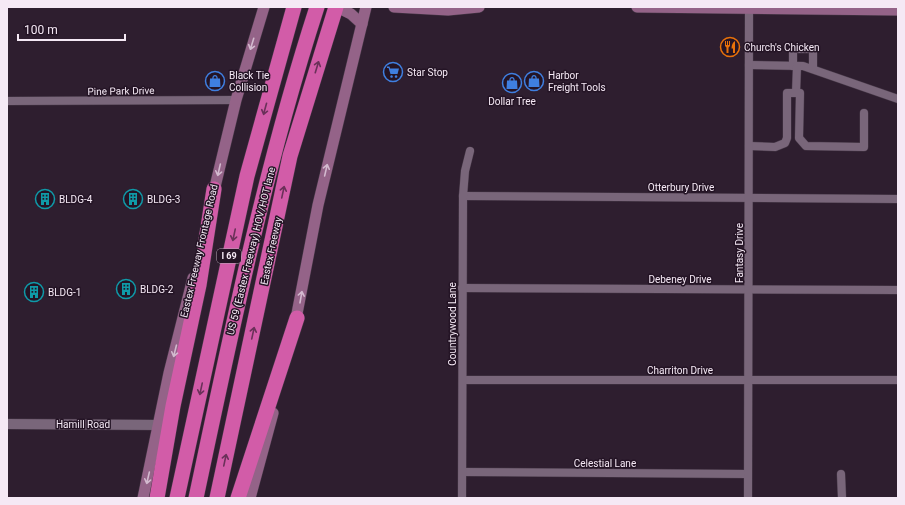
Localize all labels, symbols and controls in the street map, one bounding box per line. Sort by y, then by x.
scale bar [18,16,125,42]
text: 100 m [24,23,58,37]
restaurant icon: Church's Chicken [719,36,741,58]
one-way arrow [248,37,255,50]
place label: Church's Chicken [744,42,820,53]
one-way arrow [314,60,321,73]
supermarket icon: Star Stop [382,61,404,83]
place label: Star Stop [407,67,448,78]
shop icon: Black Tie Collision [204,70,226,92]
place label: Black Tie Collision [229,70,269,93]
shop icon: Harbor Freight Tools [523,70,545,92]
place label: Harbor Freight Tools [548,70,606,93]
shop icon: Dollar Tree [501,72,523,94]
street label: Pine Park Drive [87,85,155,97]
place label: Dollar Tree [488,96,536,107]
one-way arrow [261,102,268,115]
one-way arrow [214,163,222,176]
one-way arrow [322,164,330,177]
street label: US 59 (Eastex Freeway) HOV/HOT lane [224,166,278,336]
street label: Otterbury Drive [648,182,714,193]
street label: Eastex Freeway Frontage Road [178,183,220,319]
one-way arrow [279,186,287,199]
building icon: BLDG-4 [34,188,56,210]
building icon: BLDG-3 [122,188,144,210]
place label: BLDG-4 [59,194,93,205]
place label: BLDG-3 [147,194,180,205]
street label: Eastex Freeway [258,216,284,286]
street label: Fantasy Drive [734,223,745,283]
one-way arrow [230,228,238,241]
road number: I 69 [217,249,241,263]
street label: Debeney Drive [648,274,712,285]
building icon: BLDG-2 [115,278,137,300]
building icon: BLDG-1 [23,281,45,303]
street label: Countrywood Lane [447,282,458,366]
place label: BLDG-2 [140,284,174,295]
place label: BLDG-1 [48,287,81,298]
one-way arrow [297,291,305,304]
one-way arrow [250,327,258,340]
one-way arrow [171,344,178,357]
street label: Charriton Drive [647,365,713,376]
one-way arrow [196,382,204,395]
street label: Hamill Road [56,419,110,430]
one-way arrow [222,454,230,467]
street label: Celestial Lane [574,458,636,469]
one-way arrow [143,471,151,484]

